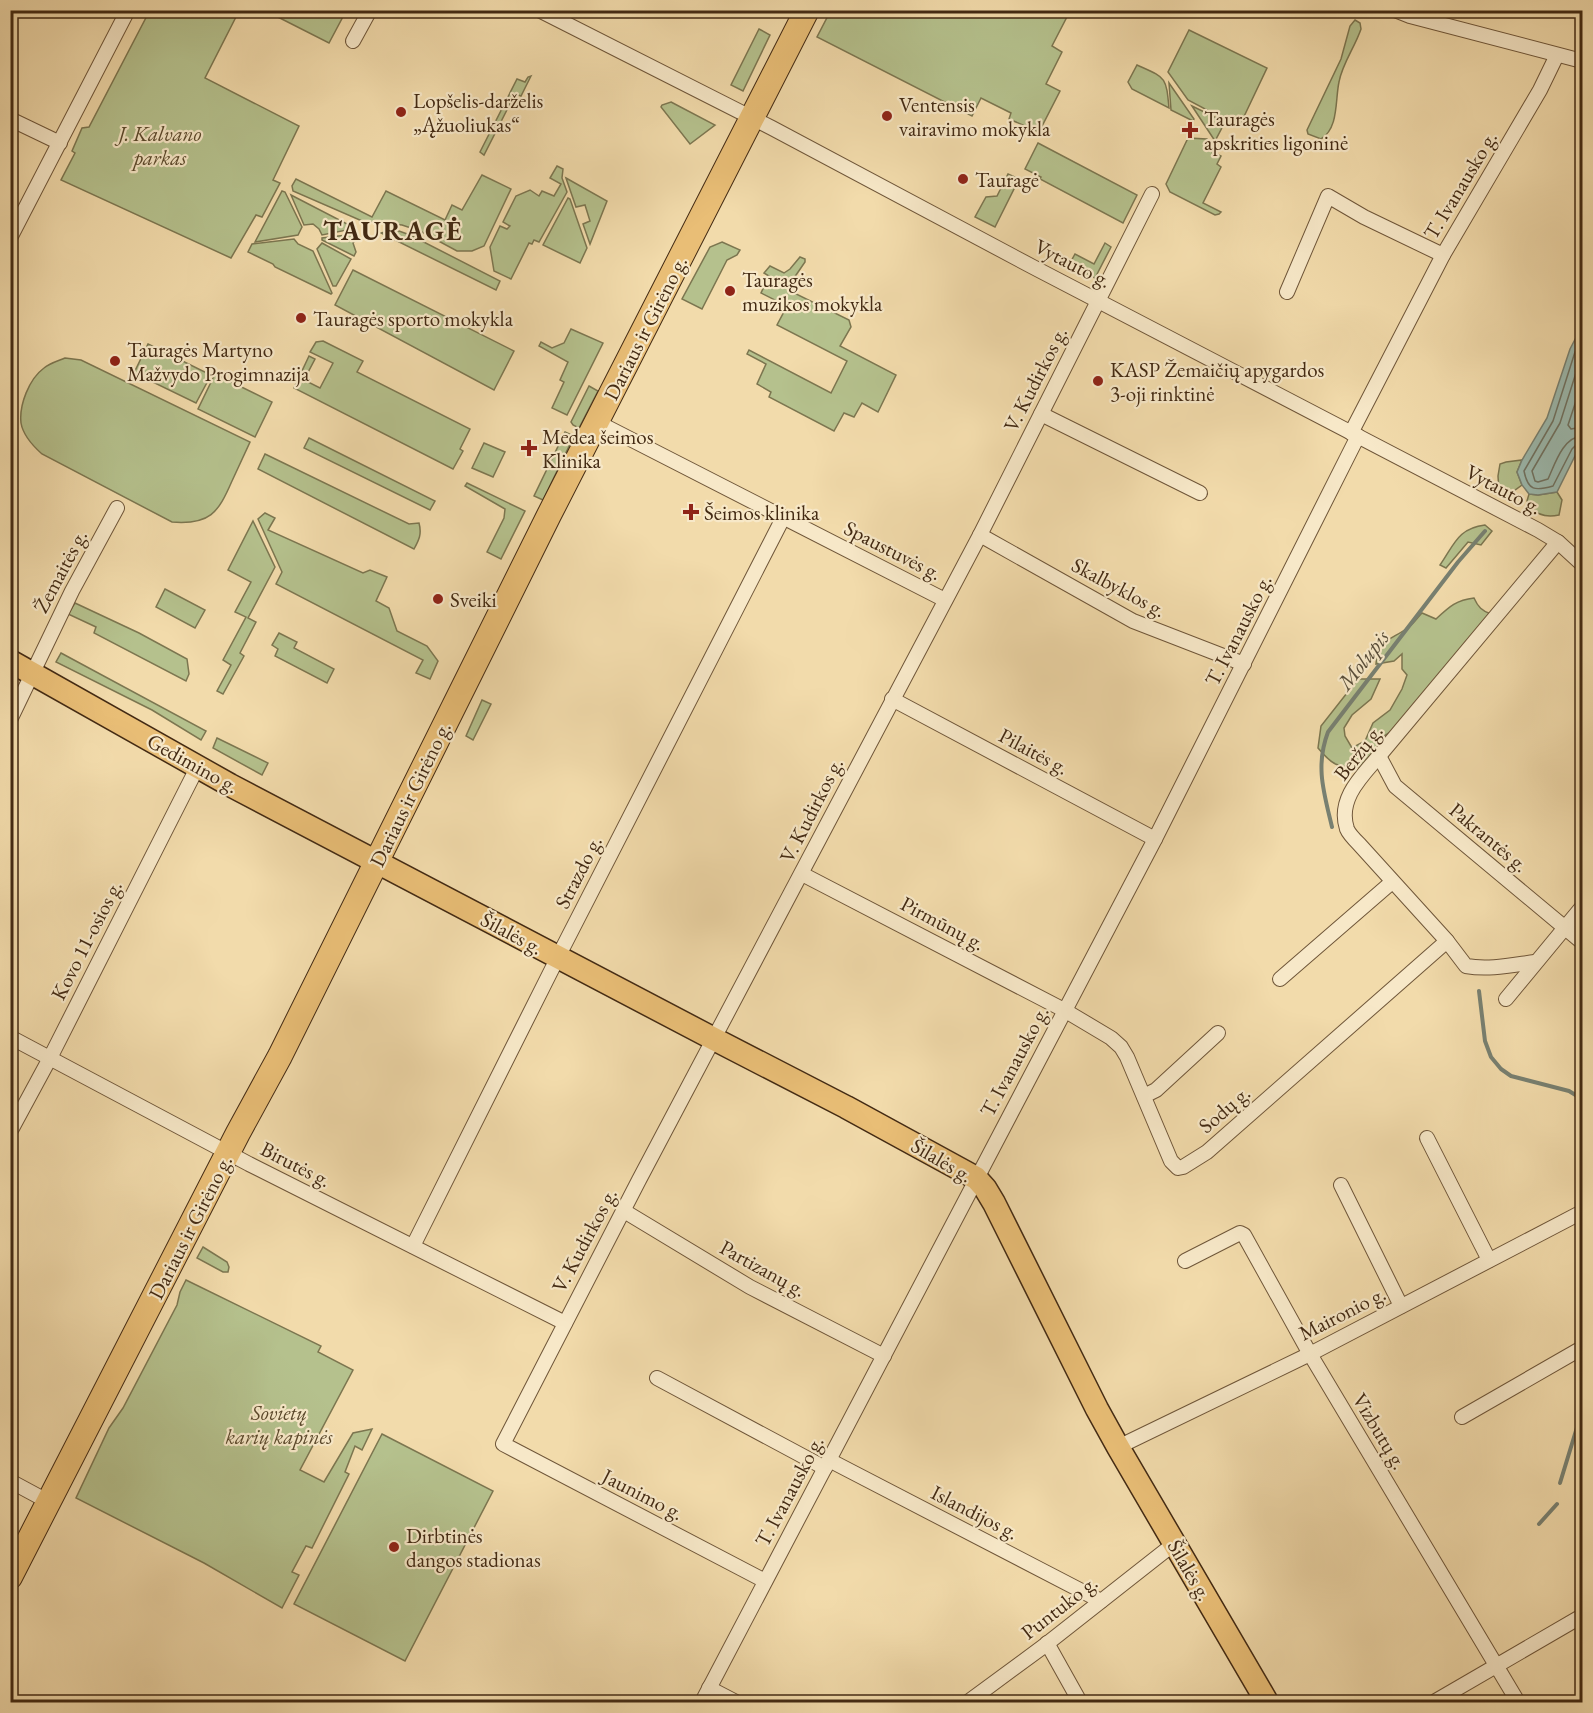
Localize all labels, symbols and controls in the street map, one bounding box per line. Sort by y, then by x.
place label: Lopšelis-darželis „Ąžuoliukas“ [413,87,544,138]
place label: Ventensis vairavimo mokykla [899,91,1051,142]
marker: Lopšelis-darželis „Ąžuoliukas“ [394,105,408,119]
place label: Tauragės apskrities ligoninė [1204,105,1348,156]
marker: Ventensis vairavimo mokykla [880,109,894,123]
park label: J. Kalvano parkas [115,120,202,171]
marker: Tauragės apskrities ligoninė [1181,121,1199,139]
street label: T. Ivanausko g. [1417,126,1503,244]
place label: Tauragė [975,166,1039,193]
marker: Tauragė [956,172,970,186]
district label: TAURAGĖ [323,213,463,248]
street label: Vytauto g. [1030,232,1116,294]
street label: Dariaus ir Girėno g. [597,251,693,405]
place label: Tauragės muzikos mokykla [742,266,883,317]
marker: Tauragės muzikos mokykla [723,284,737,298]
place label: Tauragės sporto mokykla [313,305,514,332]
marker: Tauragės sporto mokykla [294,311,308,325]
street label: V. Kudirkos g. [997,322,1073,436]
place label: Tauragės Martyno Mažvydo Progimnazija [127,336,310,387]
marker: Tauragės Martyno Mažvydo Progimnazija [108,354,122,368]
place label: KASP Žemaičių apygardos 3-oji rinktinė [1110,356,1325,407]
marker: KASP Žemaičių apygardos 3-oji rinktinė [1091,374,1105,388]
place label: Medea šeimos Klinika [542,423,654,474]
marker: Medea šeimos Klinika [520,439,538,457]
street label: Vytauto g. [1461,458,1547,520]
place label: Šeimos klinika [704,499,820,526]
marker: Šeimos klinika [682,503,700,521]
street label: Spaustuvės g. [840,514,946,586]
street label: Žemaitės g. [27,525,93,617]
street label: Skalbyklos g. [1067,551,1171,623]
street label: T. Ivanausko g. [1198,570,1278,690]
place label: Sveiki [450,586,497,613]
marker: Sveiki [431,592,445,606]
water label: Molupis [1329,623,1396,698]
street label: Dariaus ir Girėno g. [363,717,457,871]
street label: Beržų g. [1327,718,1389,786]
street label: Pilaitės g. [995,721,1073,781]
street label: Gedimino g. [143,727,243,799]
street label: V. Kudirkos g. [773,753,849,867]
street label: Pakrantės g. [1444,796,1534,878]
street label: Strazdo g. [548,831,608,913]
street label: Kovo 11-osios g. [44,875,128,1005]
street label: Pirmūnų g. [896,890,990,956]
street label: Šilalės g. [476,905,548,961]
street label: T. Ivanausko g. [974,1001,1054,1121]
street label: Sodų g. [1192,1079,1256,1139]
street label: Šilalės g. [906,1132,978,1188]
street label: Birutės g. [256,1135,336,1193]
street label: Dariaus ir Girėno g. [142,1150,238,1304]
street label: V. Kudirkos g. [545,1183,623,1297]
street label: Partizanų g. [715,1233,811,1303]
street label: Maironio g. [1294,1280,1390,1346]
street label: Vizbutų g. [1347,1388,1413,1474]
park label: Sovietų karių kapinės [226,1399,333,1450]
street label: T. Ivanausko g. [749,1431,829,1551]
street label: Jaunimo g. [596,1461,688,1526]
street label: Islandijos g. [927,1479,1023,1545]
place label: Dirbtinės dangos stadionas [406,1522,541,1573]
street label: Šilalės g. [1162,1534,1218,1606]
marker: Dirbtinės dangos stadionas [387,1540,401,1554]
street label: Puntuko g. [1015,1569,1103,1645]

